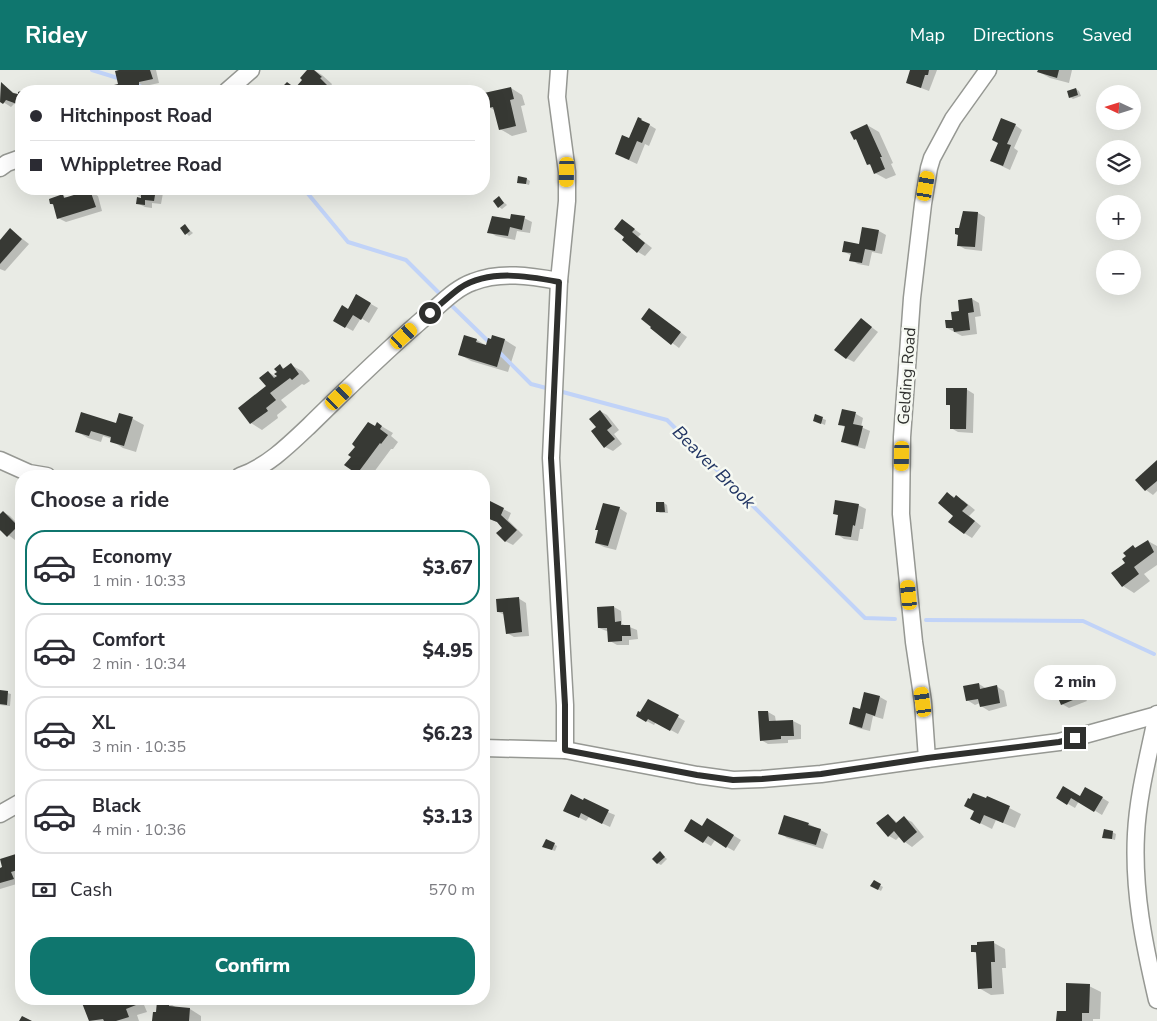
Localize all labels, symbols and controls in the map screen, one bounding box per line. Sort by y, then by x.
text: Ridey [25,19,87,51]
text: Map [910,23,945,47]
text: Directions [973,23,1054,47]
text: Saved [1082,23,1132,47]
north arrow [1096,85,1141,130]
map controls [1096,85,1141,295]
text: Hitchinpost Road [60,103,212,129]
button: layers [1096,140,1141,185]
text: Whippletree Road [60,152,222,178]
car [559,157,574,187]
car [916,170,935,202]
button: + [1096,195,1141,240]
button: − [1096,250,1141,295]
route start [419,302,441,324]
car [387,320,420,352]
street label: Gelding Road [893,327,921,426]
car [322,381,355,413]
water label: Beaver Brook [667,420,762,515]
car [894,441,909,471]
text: Choose a ride [30,485,169,515]
text: Economy [92,544,172,570]
icon: car [32,545,77,590]
text: $3.67 [422,555,473,581]
text: 1 min · 10:33 [92,570,186,592]
car [899,579,918,611]
text: Comfort [92,627,165,653]
icon: car [32,628,77,673]
text: $4.95 [422,638,473,664]
text: 2 min · 10:34 [92,653,186,675]
callout: 2 min [1034,666,1116,700]
text: 2 min [1054,671,1096,693]
car [913,686,932,718]
text: XL [92,710,115,736]
icon: car [32,711,77,756]
text: $6.23 [422,721,473,747]
route end [1064,727,1086,749]
text: 3 min · 10:35 [92,736,186,758]
text: Black [92,793,141,819]
icon: car [32,794,77,839]
text: $3.13 [422,804,473,830]
text: 4 min · 10:36 [92,819,186,841]
icon: cash [30,876,58,904]
text: Cash [70,877,112,903]
text: 570 m [428,879,475,901]
button: Confirm [30,937,475,995]

